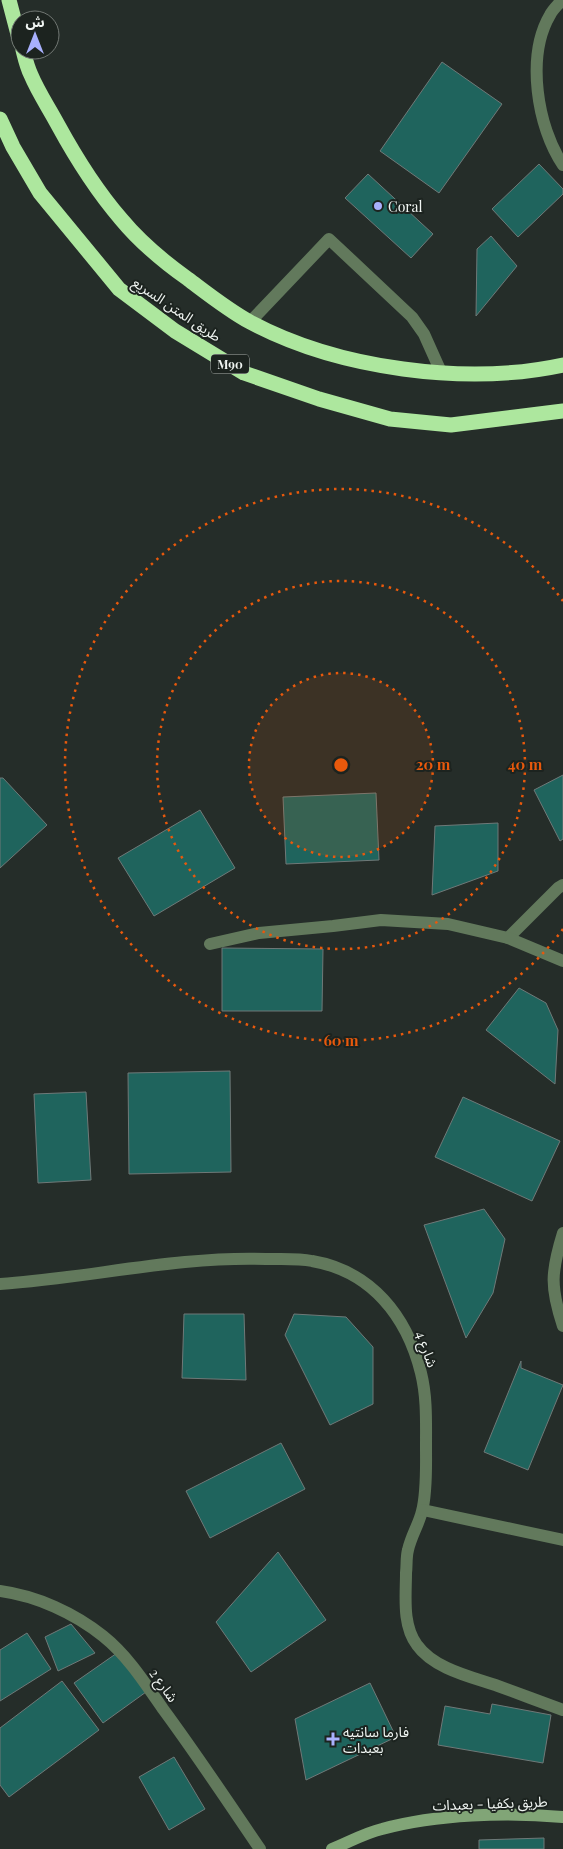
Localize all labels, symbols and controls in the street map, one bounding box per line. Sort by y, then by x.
north arrow [10,10,60,60]
text: ش [25,12,45,31]
place label: Coral [388,197,423,216]
marker: Coral [372,200,384,212]
street label: طريق المتن السريع [128,272,225,347]
road number: M90 [211,354,249,374]
text: 20 m [416,754,451,774]
text: 40 m [508,754,543,774]
centre of rings [332,756,350,774]
text: 60 m [323,1030,359,1050]
street label: شارع 4 [410,1328,442,1371]
street label: شارع 2 [144,1664,183,1707]
place label: فارما سانتيه بعبدات [343,1722,409,1757]
marker: فارما سانتيه بعبدات [327,1733,339,1745]
street label: طريق بكفيا - بعبدات [432,1791,548,1816]

